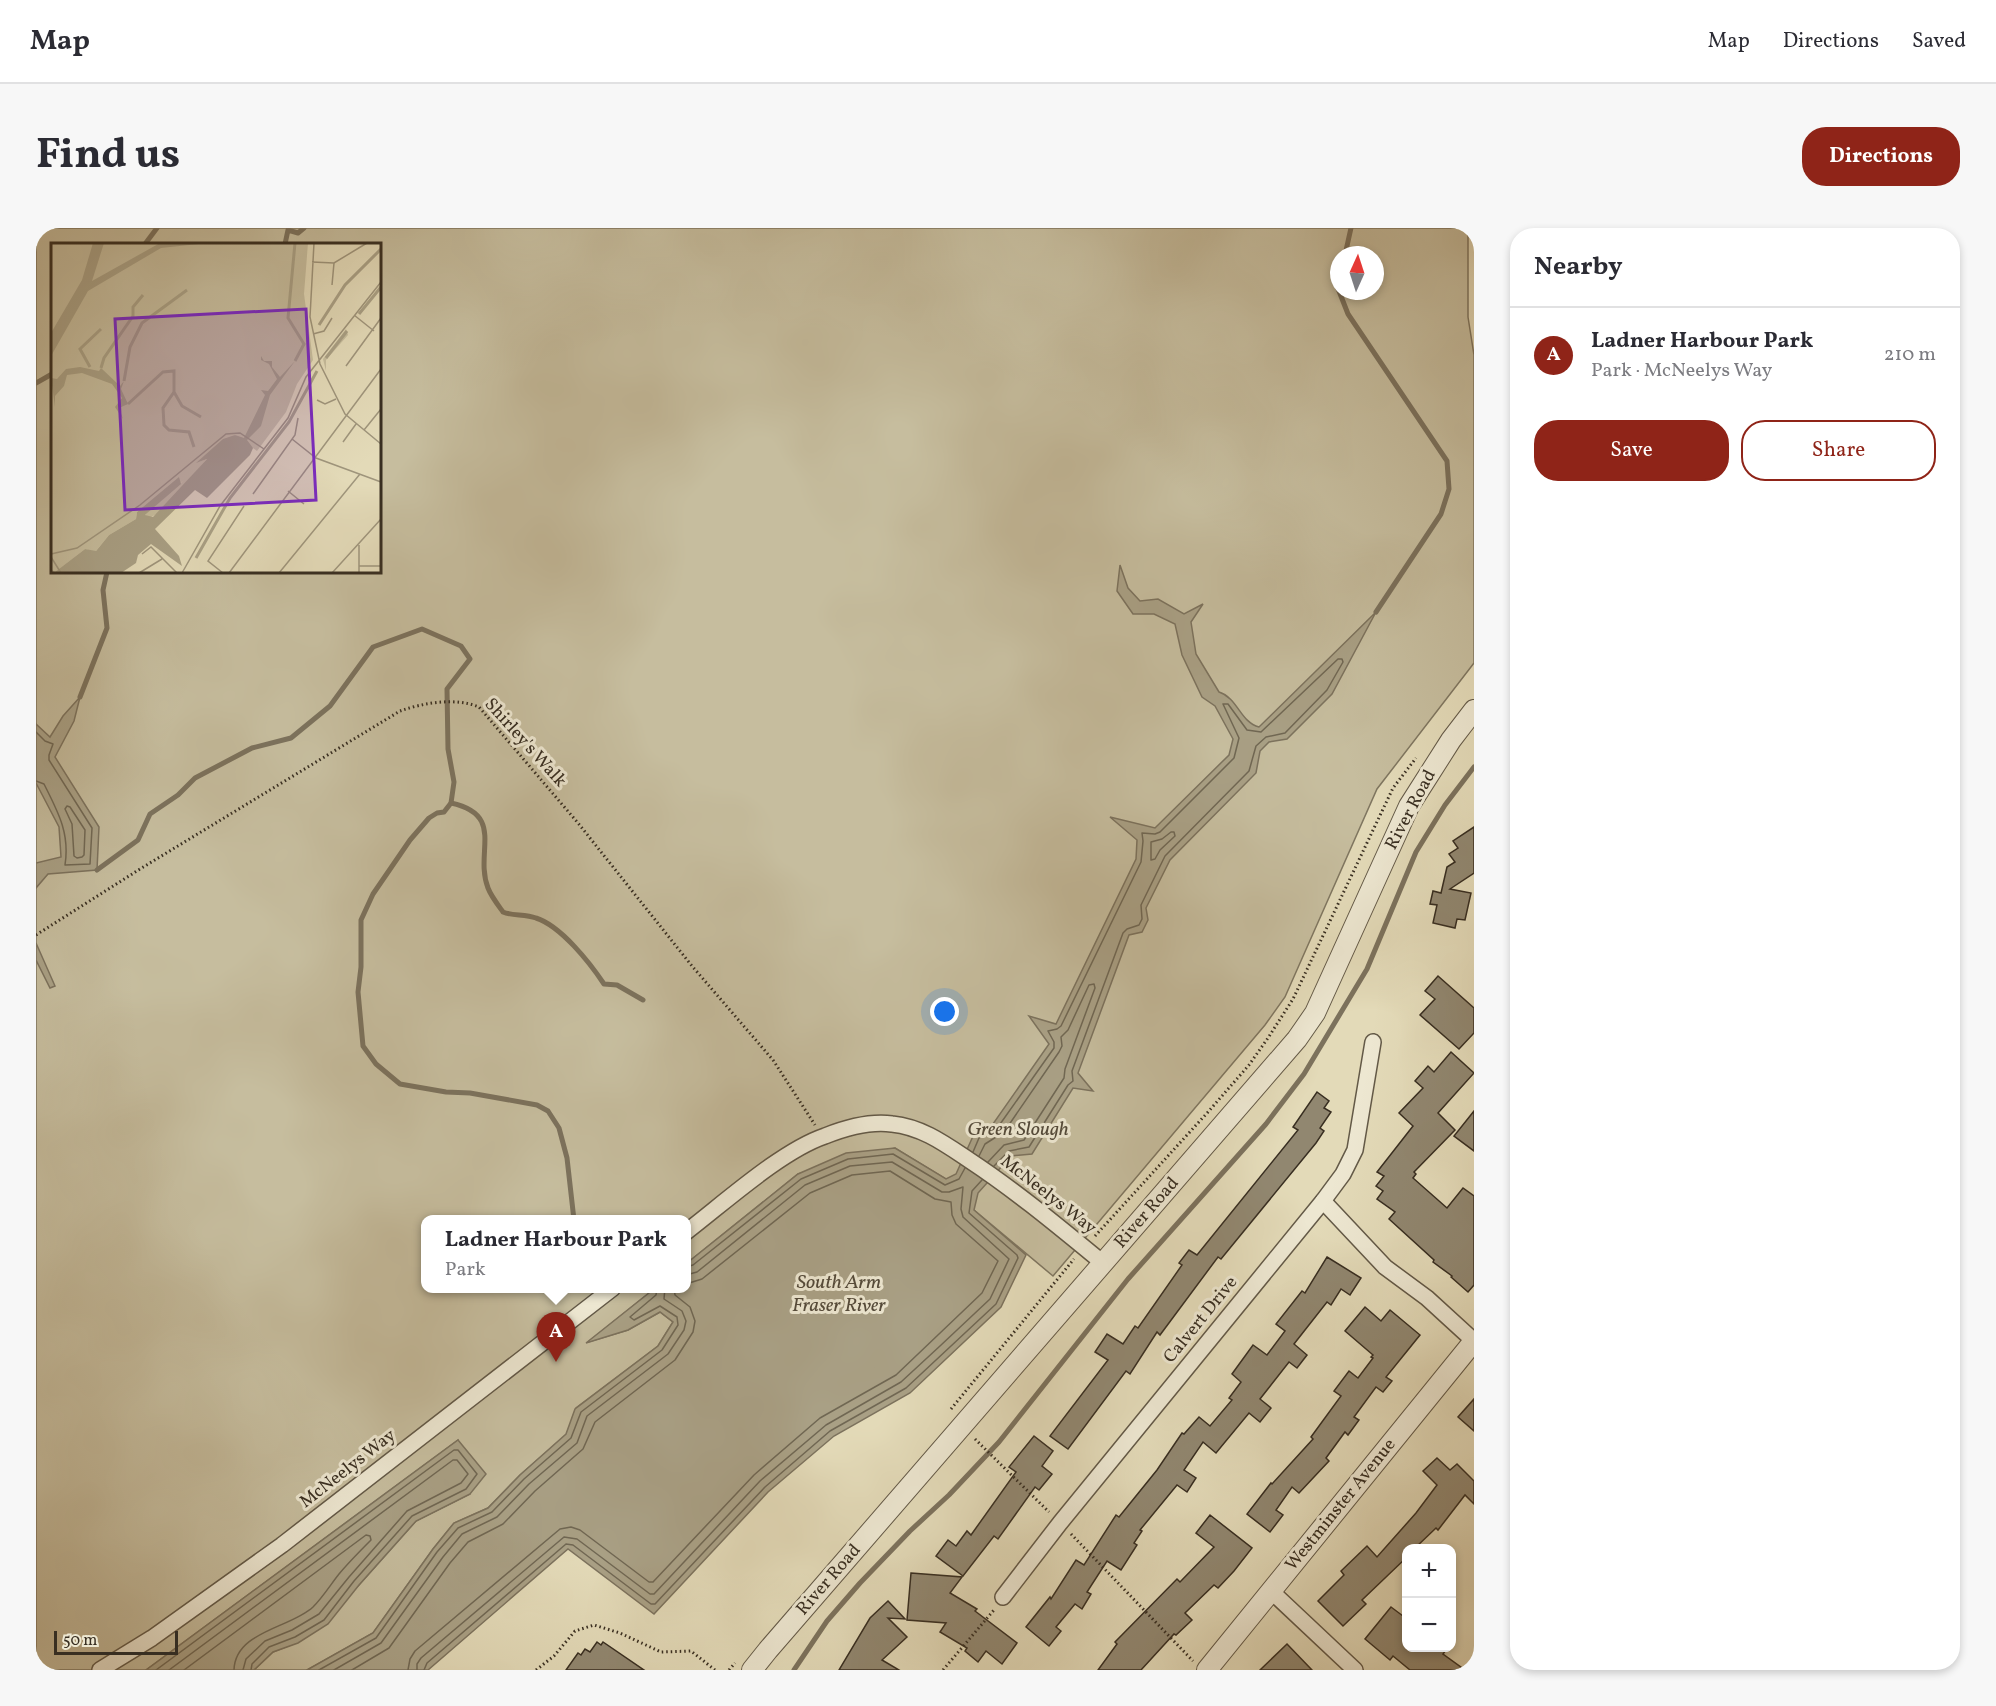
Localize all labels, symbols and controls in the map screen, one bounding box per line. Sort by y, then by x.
text: Map [30,22,90,61]
text: Map [1708,27,1750,56]
text: Directions [1783,27,1879,56]
text: Saved [1912,27,1966,56]
text: Find us [36,127,180,186]
button: Directions [1802,127,1960,186]
inset map [51,243,381,573]
north arrow [1330,246,1384,300]
text: Nearby [1534,249,1623,285]
text: Ladner Harbour Park [1591,326,1813,357]
text: A [1546,341,1561,369]
text: 210 m [1884,341,1936,369]
text: Park · McNeelys Way [1591,357,1772,385]
button: Save [1534,420,1729,481]
button: Share [1741,420,1936,481]
street label: Shirley's Walk [478,693,572,793]
street label: River Road [1379,766,1443,854]
your location [930,997,959,1026]
water label: Green Slough [967,1116,1069,1144]
street label: McNeelys Way [995,1150,1101,1241]
street label: River Road [1109,1172,1185,1254]
popup [421,1215,691,1293]
text: Ladner Harbour Park [445,1225,667,1256]
text: Park [445,1256,486,1284]
water label: South Arm Fraser River [792,1269,886,1320]
street label: Calvert Drive [1158,1271,1244,1369]
pin: A [536,1312,576,1362]
street label: McNeelys Way [295,1423,401,1514]
street label: Westminster Avenue [1280,1434,1402,1576]
street label: River Road [791,1539,867,1621]
map controls [1402,1544,1456,1652]
button: + [1402,1544,1456,1598]
button: − [1402,1598,1456,1652]
scale bar [54,1628,178,1656]
text: 50 m [63,1630,97,1652]

